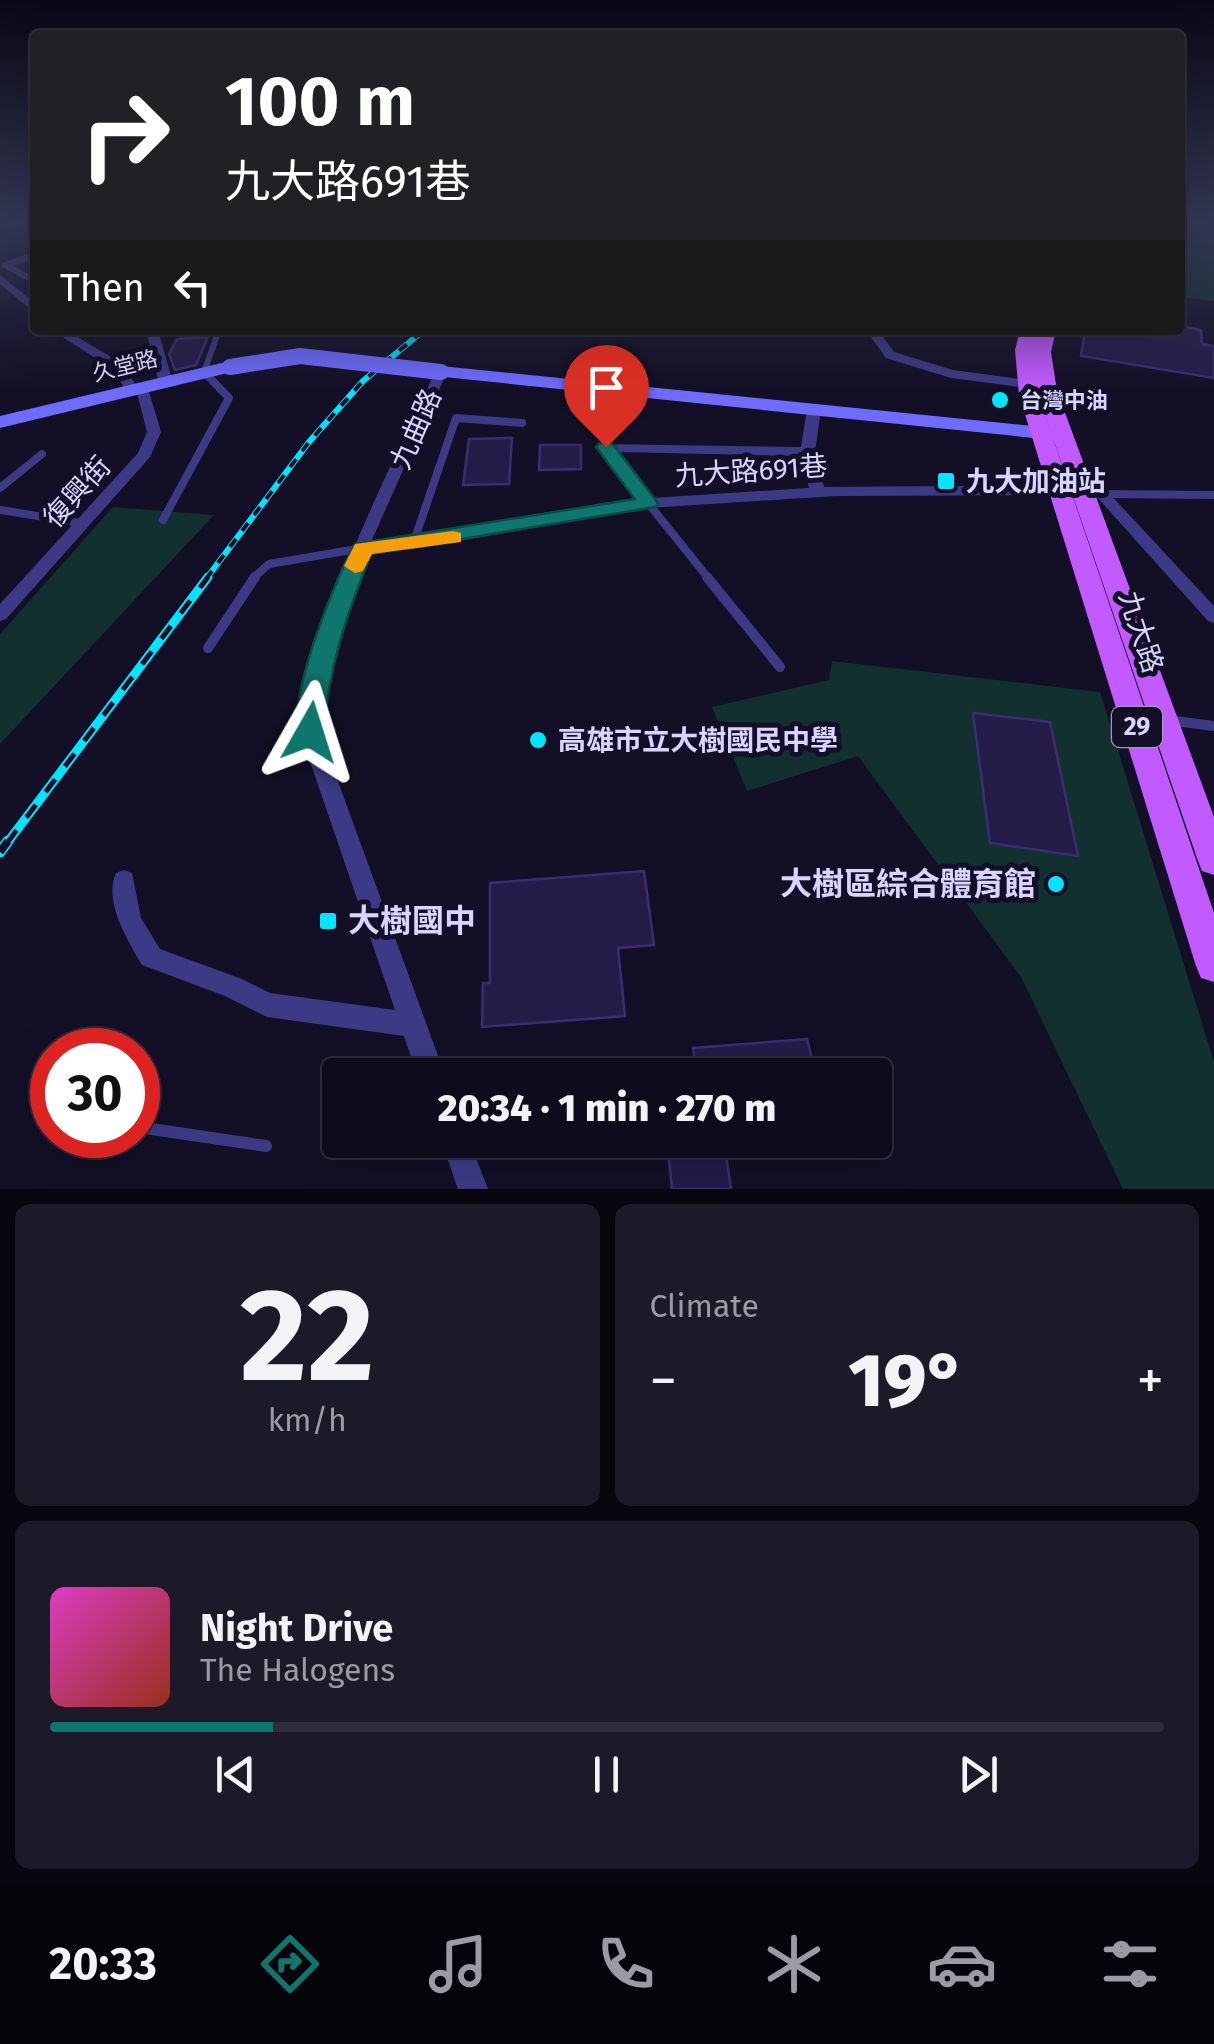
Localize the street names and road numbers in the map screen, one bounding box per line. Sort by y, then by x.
street label: 久堂路 [90,345,160,387]
street label: 九曲路 [384,384,448,474]
street label: 九大路691巷 [674,449,828,493]
street label: 復興街 [37,450,117,534]
street label: 九大路 [1112,587,1170,677]
road number: 29 [1112,707,1162,747]

